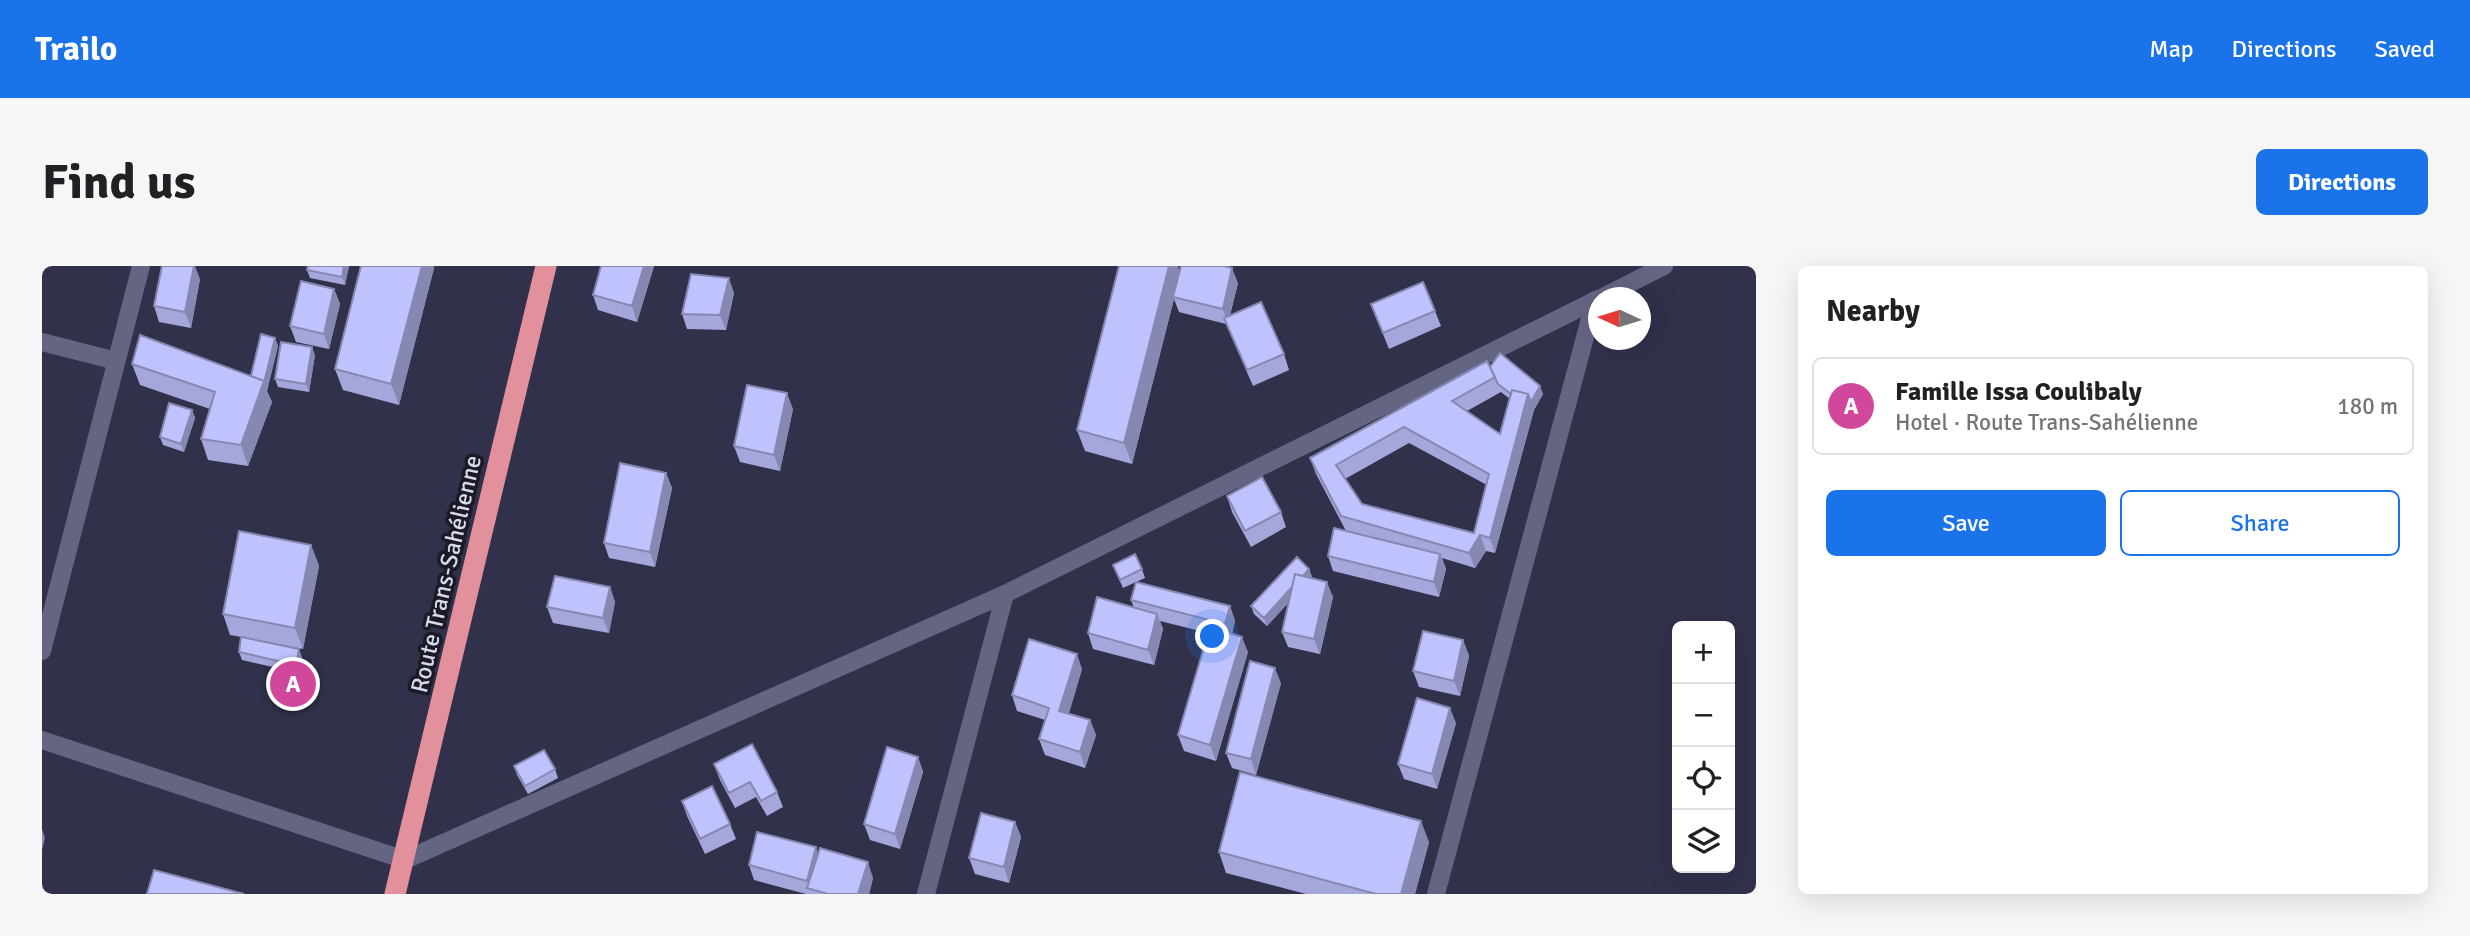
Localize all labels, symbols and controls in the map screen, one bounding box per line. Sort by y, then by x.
text: Trailo [35,29,117,70]
text: Map [2149,34,2194,64]
text: Directions [2232,34,2337,64]
text: Saved [2375,34,2435,64]
button: Directions [2256,149,2428,215]
text: Find us [42,152,195,212]
north arrow [1588,287,1651,350]
text: Nearby [1826,293,1920,330]
text: Famille Issa Coulibaly [1895,376,2142,408]
text: A [1844,392,1858,421]
text: 180 m [2337,392,2398,421]
text: Hotel · Route Trans-Sahélienne [1895,408,2198,437]
street label: Route Trans-Sahélienne [404,452,488,696]
button: Save [1826,490,2106,556]
button: Share [2120,490,2400,556]
your location [1195,619,1229,653]
map controls [1672,621,1735,873]
button: + [1672,621,1735,684]
pin: A [270,658,316,710]
button: − [1672,684,1735,747]
button: locate [1672,747,1735,810]
button: layers [1672,810,1735,873]

